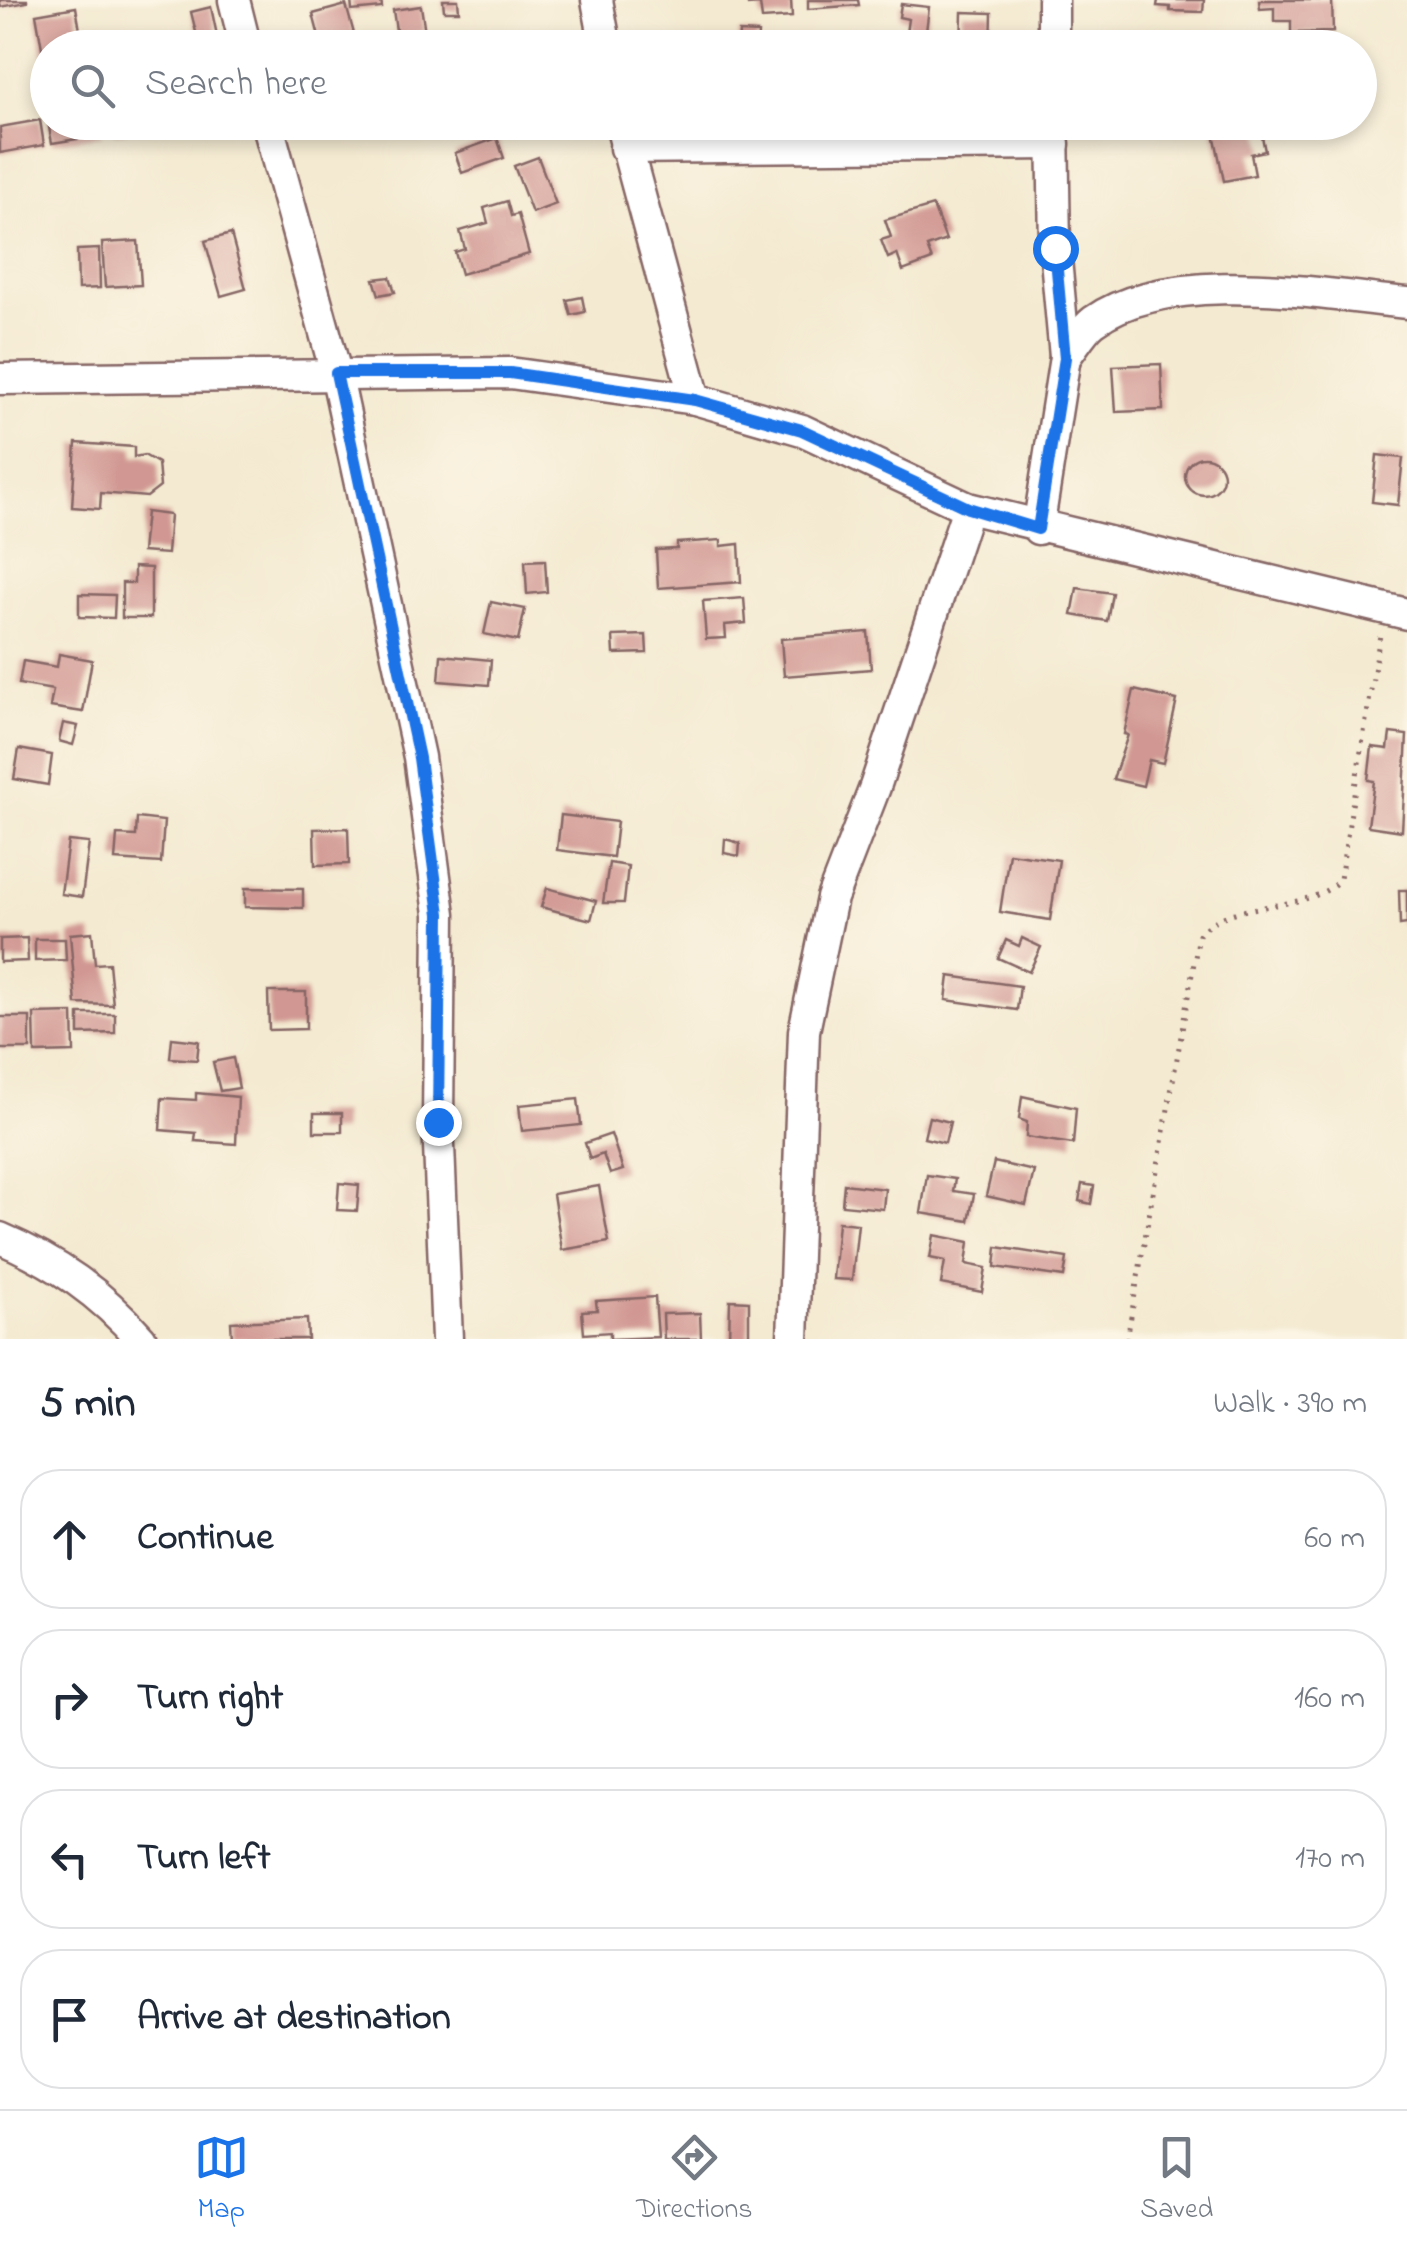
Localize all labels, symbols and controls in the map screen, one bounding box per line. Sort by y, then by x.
search box [30,30,1377,140]
text: Search here [145,57,327,113]
icon: search [65,58,120,113]
route start [1033,226,1079,272]
route end [416,1100,462,1146]
text: 5 min [40,1374,135,1435]
text: Walk · 390 m [1213,1381,1367,1428]
text: Continue [137,1511,273,1567]
icon: ahead [42,1512,97,1567]
text: 60 m [1304,1516,1365,1563]
text: Turn right [137,1671,283,1727]
icon: right [42,1672,97,1727]
text: 160 m [1294,1676,1365,1723]
text: Turn left [137,1831,270,1887]
icon: left [42,1832,97,1887]
text: 170 m [1295,1836,1365,1883]
text: Arrive at destination [137,1991,451,2047]
icon: arrive [42,1992,97,2047]
tab: Map [194,2130,249,2231]
tab: Directions [636,2130,753,2231]
tab: Saved [1140,2130,1213,2231]

